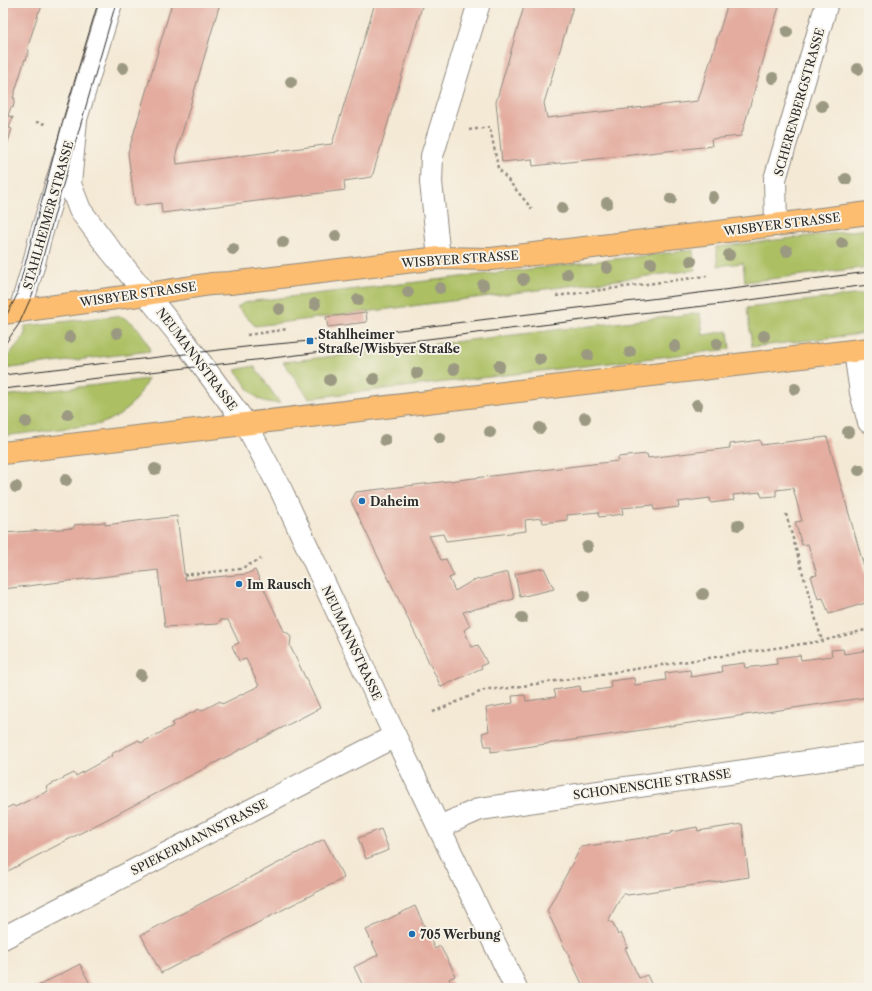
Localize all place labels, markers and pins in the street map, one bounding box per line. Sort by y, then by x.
place label: Stahlheimer Straße/Wisbyer Straße [318,327,460,356]
marker: Stahlheimer Straße/Wisbyer Straße [305,336,315,346]
place label: Daheim [370,494,419,509]
marker: Daheim [357,496,367,506]
place label: Im Rausch [247,577,312,592]
marker: Im Rausch [234,579,244,589]
place label: 705 Werbung [420,927,501,942]
marker: 705 Werbung [407,929,417,939]

